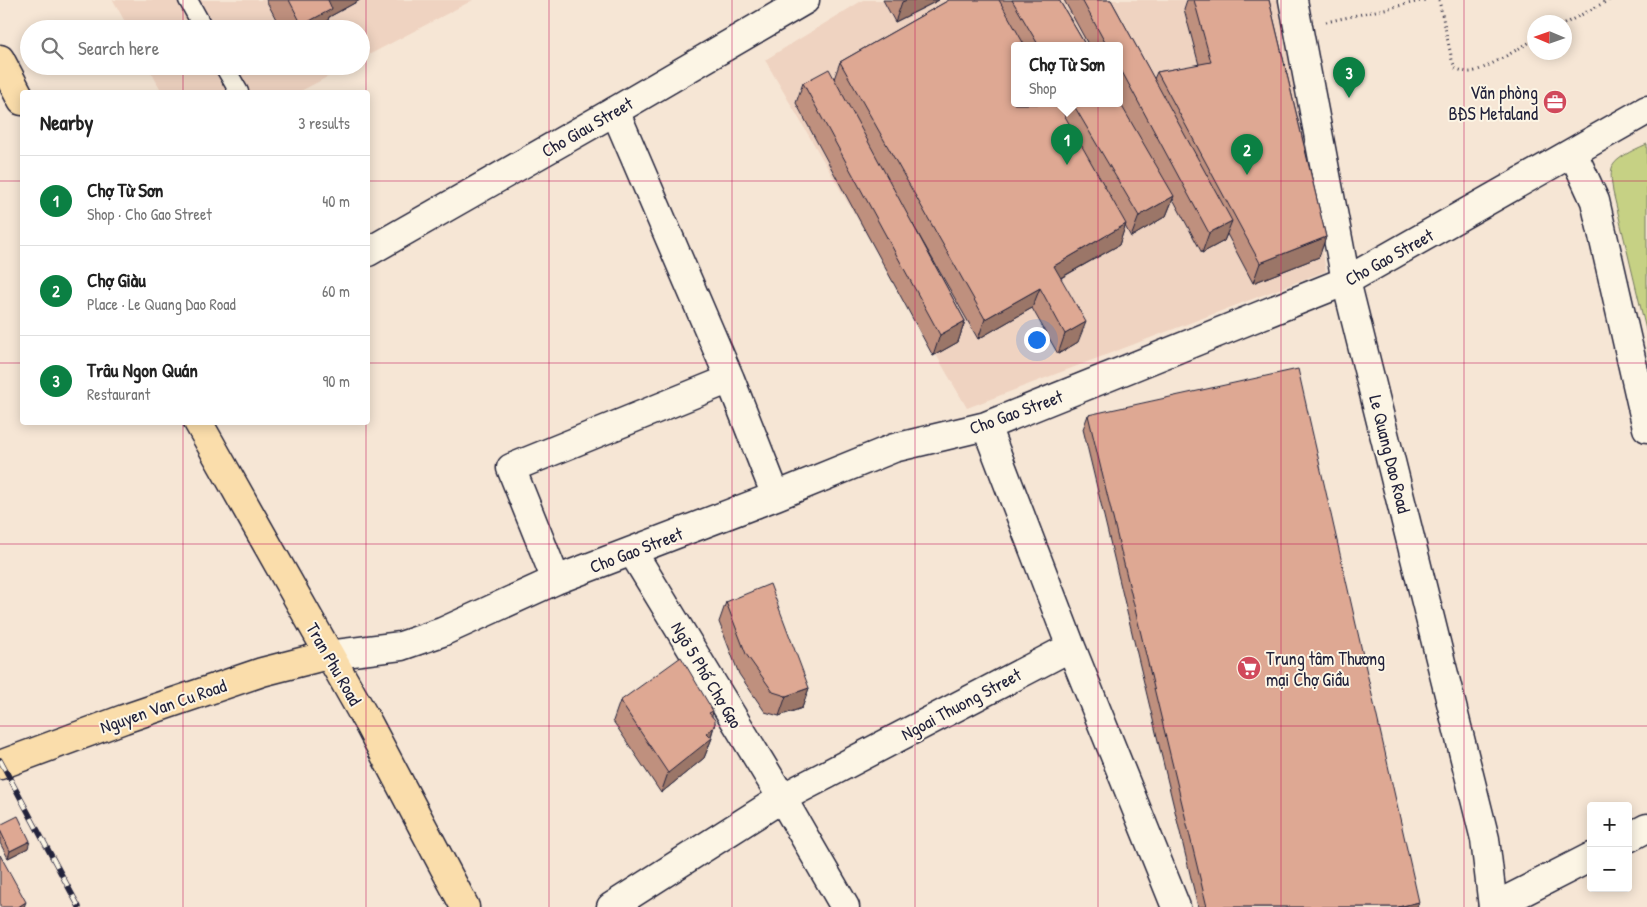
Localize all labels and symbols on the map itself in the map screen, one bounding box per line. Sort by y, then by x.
north arrow [1527,15,1572,60]
pin: 3 [1333,57,1365,98]
place label: Văn phòng BĐS Metaland [1448,80,1538,126]
office icon: Văn phòng BĐS Metaland [1542,89,1568,115]
street label: Cho Giau Street [537,90,638,163]
pin: 1 [1051,124,1083,165]
pin: 2 [1231,134,1263,175]
street label: Cho Gao Street [1340,222,1439,292]
your location [1024,327,1050,353]
street label: Cho Gao Street [966,383,1067,440]
street label: Le Quang Dao Road [1363,392,1417,516]
street label: Cho Gao Street [586,521,687,579]
street label: Ngõ 5 Phố Chợ Gạo [665,617,749,733]
street label: Tran Phu Road [300,618,368,710]
place label: Trung tâm Thương mại Chợ Giầu [1266,646,1385,692]
supermarket icon: Trung tâm Thương mại Chợ Giầu [1236,655,1262,681]
street label: Ngoai Thuong Street [897,661,1026,746]
street label: Nguyen Van Cu Road [97,673,229,739]

